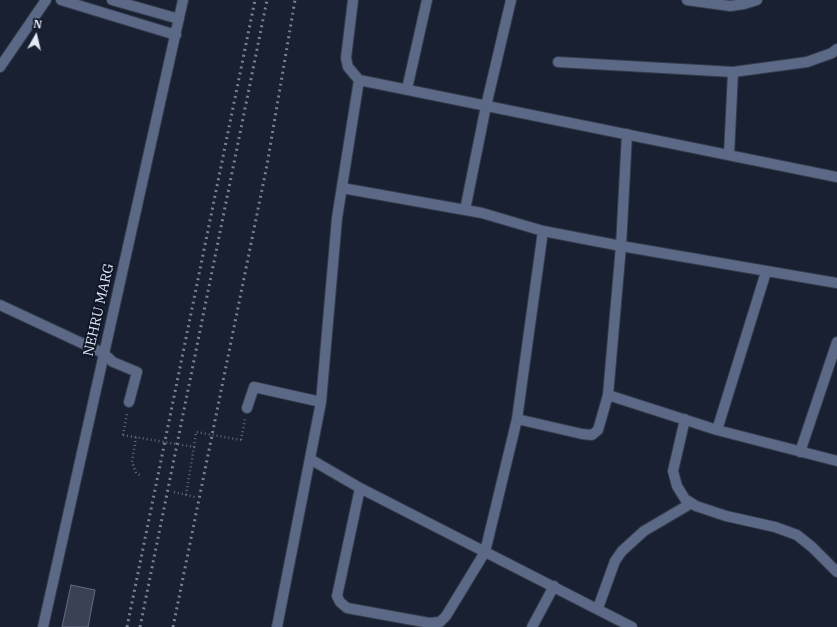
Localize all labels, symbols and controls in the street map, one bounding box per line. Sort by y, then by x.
north arrow [16,16,56,56]
text: N [32,17,43,32]
street label: NEHRU MARG [80,262,118,358]

